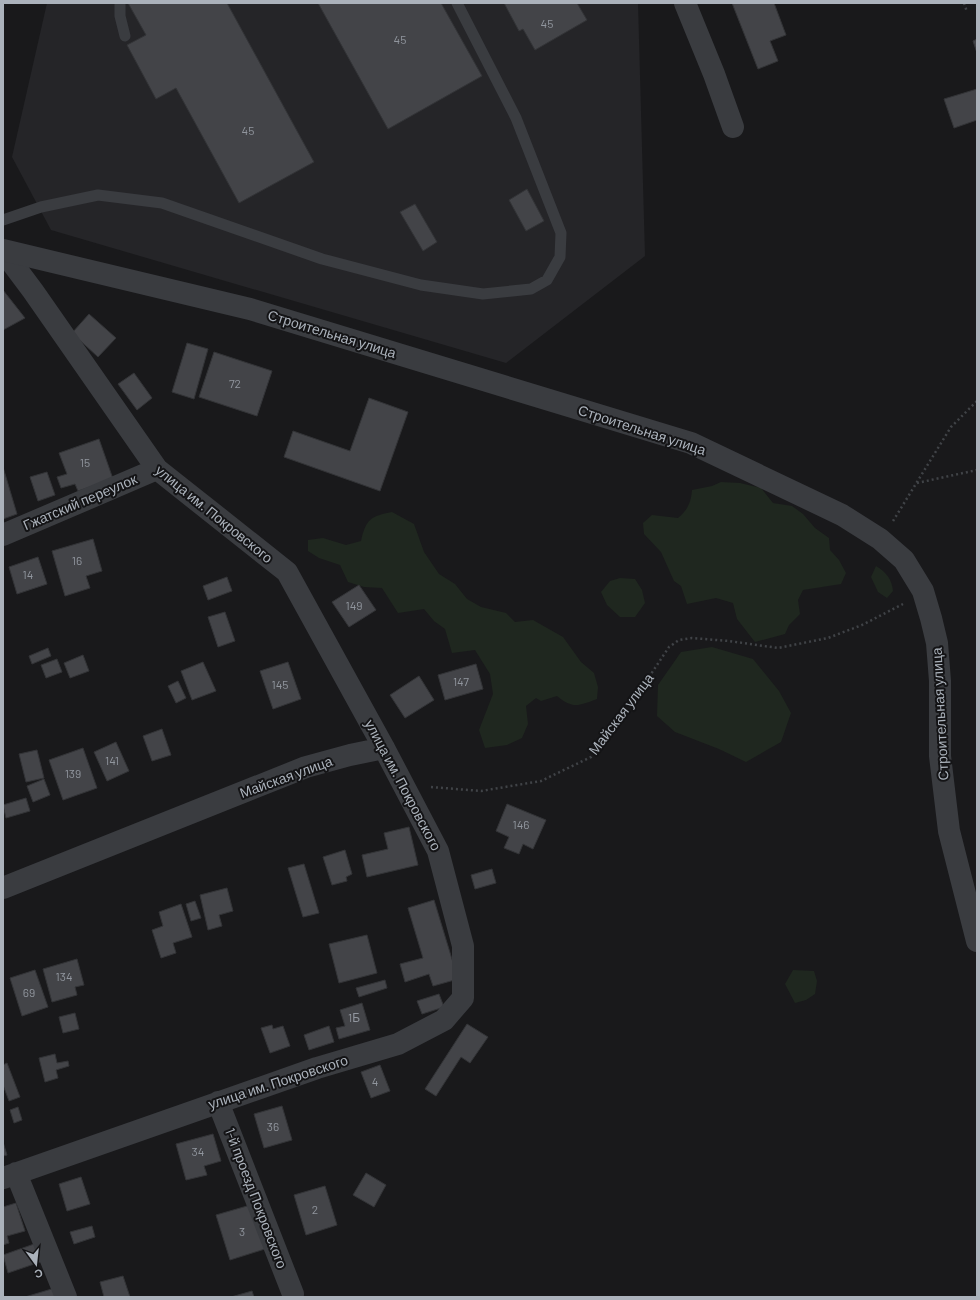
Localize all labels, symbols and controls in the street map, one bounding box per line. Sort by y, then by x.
house number: 45 [541,16,553,30]
house number: 45 [394,32,406,46]
house number: 45 [242,123,254,137]
street label: Строительная улица [266,306,399,361]
house number: 72 [229,376,241,390]
street label: Строительная улица [576,401,708,458]
house number: 15 [80,455,90,469]
street label: улица им. Покровского [152,461,277,566]
street label: Гжатский переулок [20,470,140,533]
house number: 16 [72,553,82,567]
house number: 14 [23,567,33,581]
house number: 149 [345,598,363,612]
street label: Строительная улица [928,647,951,781]
street label: Майская улица [584,669,657,758]
house number: 147 [453,674,469,688]
house number: 145 [272,677,288,691]
street label: улица им. Покровского [362,716,445,853]
street label: Майская улица [237,752,335,801]
house number: 141 [105,753,119,767]
house number: 139 [65,766,81,780]
house number: 146 [513,817,530,831]
house number: 134 [56,969,73,983]
house number: 69 [23,985,35,999]
house number: 1Б [348,1010,360,1024]
street label: улица им. Покровского [206,1051,350,1112]
house number: 4 [372,1074,378,1088]
house number: 36 [267,1119,279,1133]
street label: 1-й проезд Покровского [222,1125,291,1271]
house number: 34 [192,1144,204,1158]
house number: 2 [312,1202,318,1216]
house number: 3 [239,1224,245,1238]
north arrow [16,1244,56,1284]
text: С [33,1267,44,1281]

